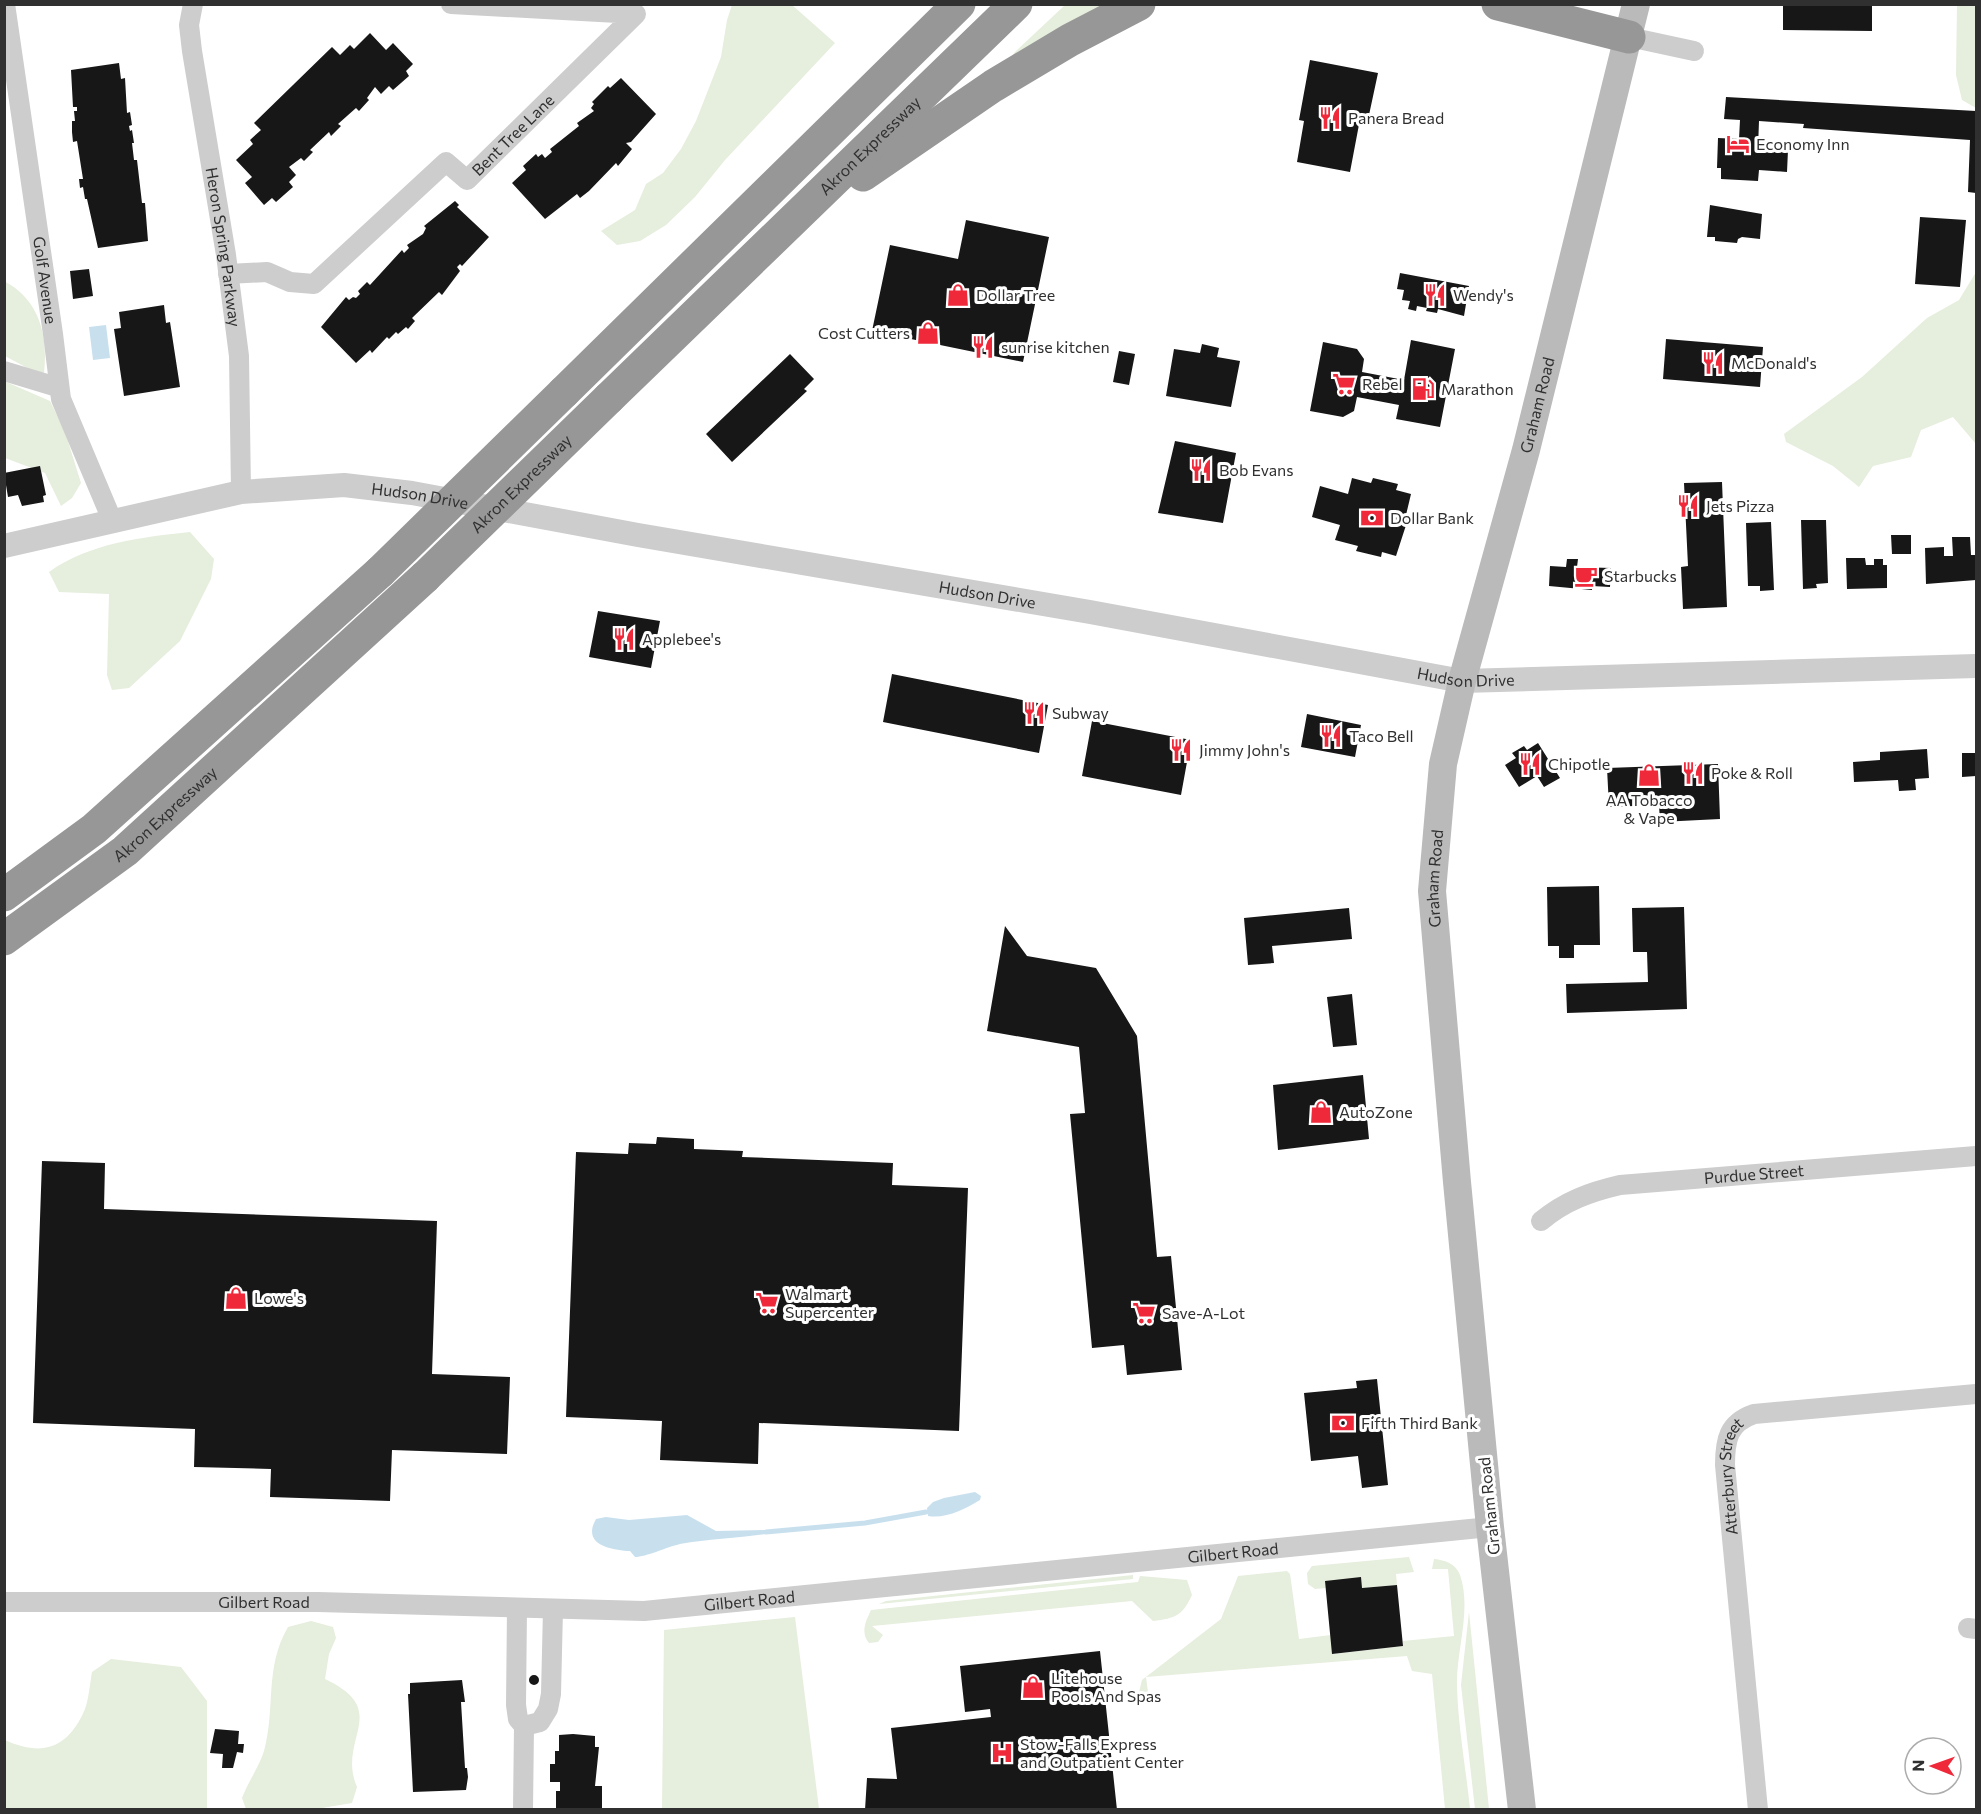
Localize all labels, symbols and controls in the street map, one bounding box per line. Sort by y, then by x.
street label: Bent Tree Lane [467,90,558,179]
street label: Akron Expressway [815,92,924,198]
restaurant icon: Panera Bread [1317,105,1343,131]
place label: Panera Bread [1348,108,1444,127]
hotel icon: Economy Inn [1725,131,1751,157]
place label: Economy Inn [1756,134,1850,153]
street label: Heron Spring Parkway [202,166,245,328]
street label: Golf Avenue [30,235,61,325]
shop icon: Dollar Tree [945,282,971,308]
restaurant icon: Wendy's [1422,282,1448,308]
place label: Dollar Tree [976,285,1055,304]
place label: Wendy's [1453,285,1514,304]
shop icon: Cost Cutters [915,320,941,346]
place label: Cost Cutters [818,323,910,342]
restaurant icon: sunrise kitchen [970,334,996,360]
place label: sunrise kitchen [1001,337,1110,356]
restaurant icon: McDonald's [1700,350,1726,376]
place label: McDonald's [1731,353,1817,372]
street label: Graham Road [1516,355,1558,455]
supermarket icon: Rebel [1331,371,1357,397]
place label: Rebel [1362,374,1403,393]
fuel station icon: Marathon [1410,376,1436,402]
place label: Marathon [1441,379,1514,398]
street label: Akron Expressway [466,430,575,536]
restaurant icon: Bob Evans [1188,457,1214,483]
place label: Bob Evans [1219,460,1294,479]
street label: Hudson Drive [370,478,470,512]
restaurant icon: Jets Pizza [1675,493,1701,519]
place label: Jets Pizza [1706,496,1774,515]
bank icon: Dollar Bank [1359,505,1385,531]
place label: Dollar Bank [1390,508,1474,527]
cafe icon: Starbucks [1573,563,1599,589]
place label: Starbucks [1604,566,1677,585]
street label: Hudson Drive [938,576,1037,612]
restaurant icon: Applebee's [611,626,637,652]
place label: Applebee's [642,629,721,648]
street label: Hudson Drive [1416,663,1515,690]
restaurant icon: Subway [1021,700,1047,726]
place label: Subway [1052,703,1109,722]
restaurant icon: Taco Bell [1318,723,1344,749]
place label: Taco Bell [1349,726,1414,745]
restaurant icon: Jimmy John's [1168,737,1194,763]
place label: Jimmy John's [1199,740,1290,759]
restaurant icon: Chipotle [1517,751,1543,777]
place label: Chipotle [1548,754,1610,773]
restaurant icon: Poke & Roll [1680,760,1706,786]
street label: Akron Expressway [109,762,220,865]
shop icon: AA Tobacco & Vape [1636,762,1662,788]
place label: Poke & Roll [1711,763,1793,782]
place label: AA Tobacco & Vape [1606,790,1692,827]
street label: Graham Road [1422,829,1446,928]
shop icon: AutoZone [1308,1099,1334,1125]
place label: AutoZone [1339,1102,1413,1121]
street label: Purdue Street [1703,1160,1805,1187]
place label: Walmart Supercenter [785,1284,875,1321]
shop icon: Lowe's [223,1285,249,1311]
place label: Lowe's [254,1288,304,1307]
supermarket icon: Walmart Supercenter [754,1290,780,1316]
supermarket icon: Save-A-Lot [1131,1300,1157,1326]
place label: Save-A-Lot [1162,1303,1245,1322]
bank icon: Fifth Third Bank [1330,1410,1356,1436]
street label: Atterbury Street [1715,1412,1747,1536]
place label: Fifth Third Bank [1361,1413,1478,1432]
street label: Graham Road [1474,1456,1503,1556]
street label: Gilbert Road [1187,1538,1279,1566]
street label: Gilbert Road [703,1586,796,1614]
street label: Gilbert Road [218,1592,310,1611]
place label: Litehouse Pools And Spas [1051,1668,1161,1705]
shop icon: Litehouse Pools And Spas [1020,1674,1046,1700]
place label: Stow-Falls Express and Outpatient Center [1020,1734,1185,1771]
north arrow [1903,1736,1963,1796]
hospital icon: Stow-Falls Express and Outpatient Center [989,1740,1015,1766]
text: N [1908,1760,1927,1772]

